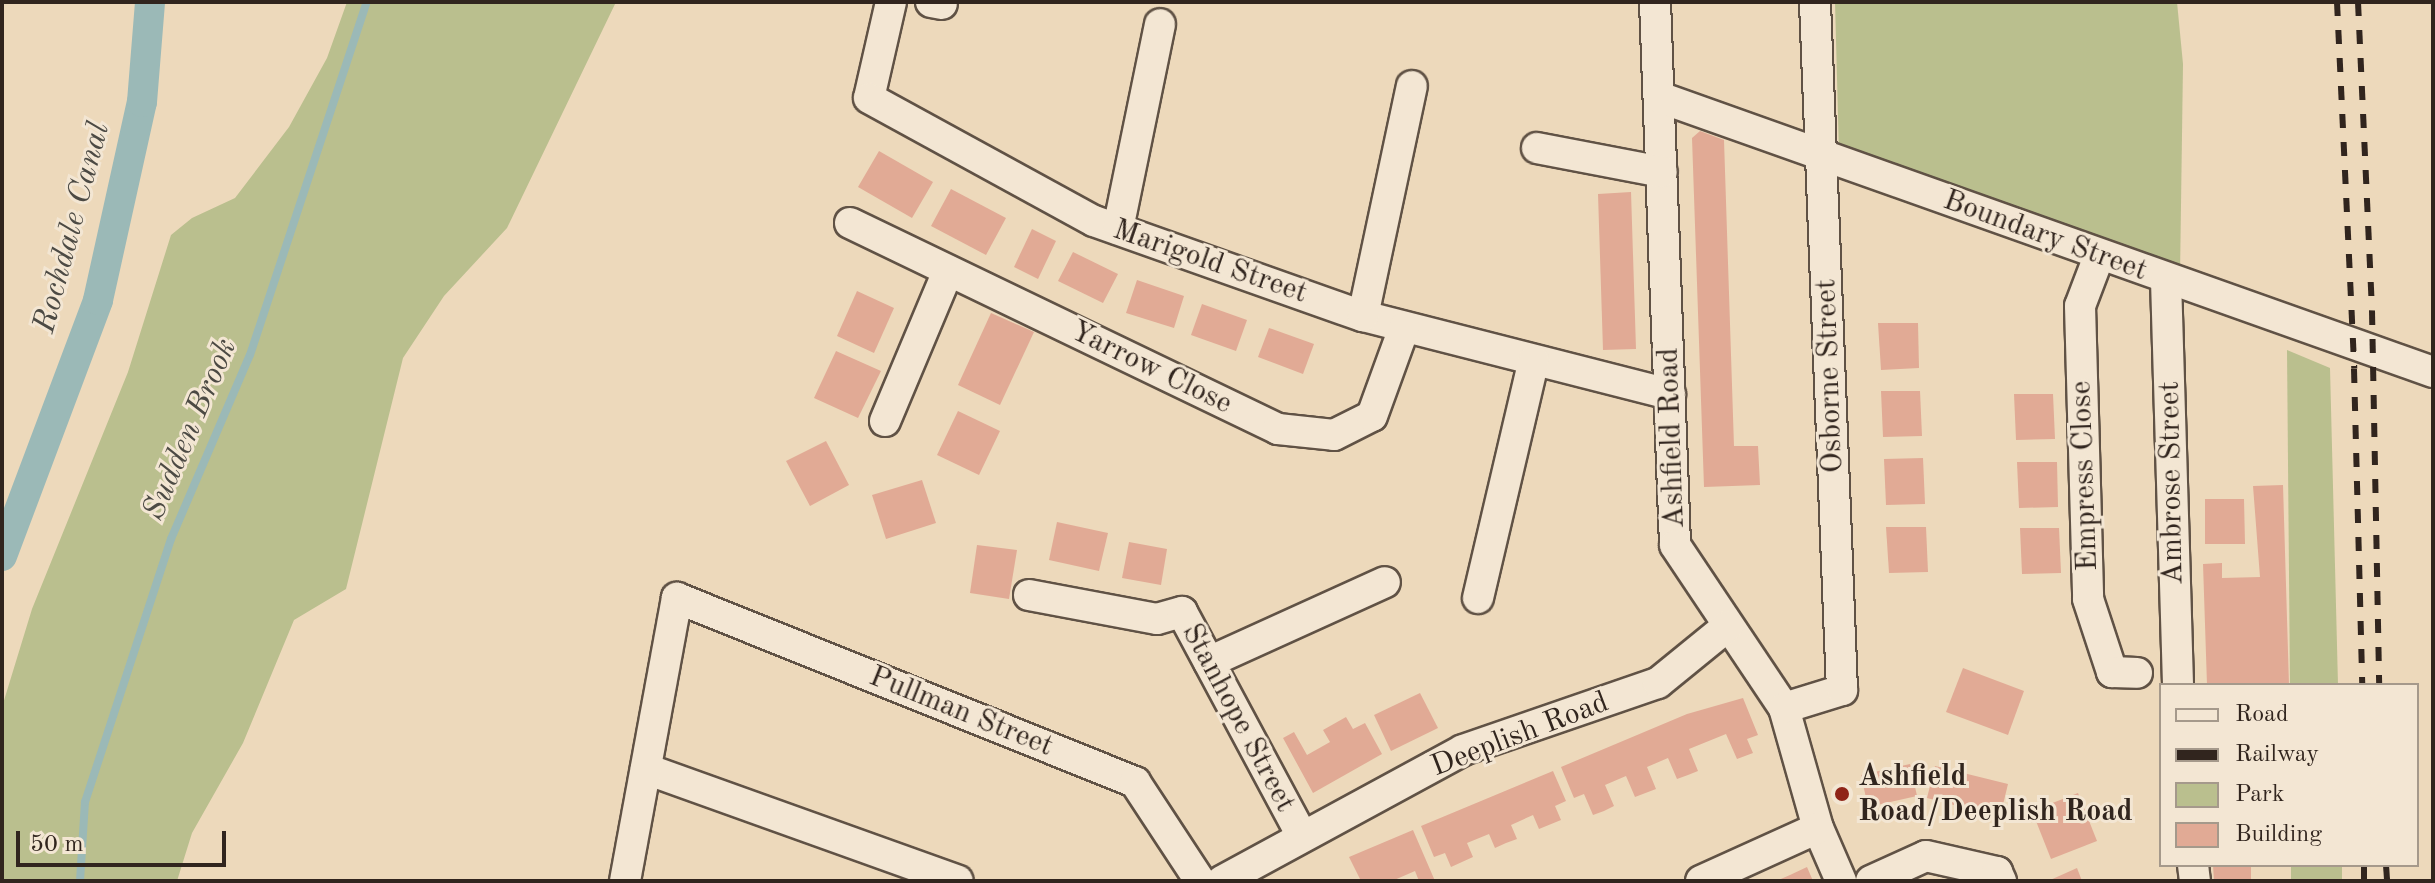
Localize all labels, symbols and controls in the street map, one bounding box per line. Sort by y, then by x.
water label: Rochdale Canal [26,118,120,338]
street label: Boundary Street [1938,182,2152,290]
street label: Marigold Street [1108,212,1312,312]
street label: Osborne Street [1809,278,1851,474]
street label: Yarrow Close [1064,313,1238,423]
water label: Sudden Brook [136,333,246,527]
street label: Ashfield Road [1651,347,1693,529]
street label: Empress Close [2064,380,2106,572]
street label: Ambrose Street [2152,381,2192,585]
street label: Stanhope Street [1173,617,1303,819]
street label: Pullman Street [864,659,1058,765]
legend [2159,683,2419,867]
street label: Deeplish Road [1426,685,1614,785]
text: Road [2235,703,2288,727]
text: Railway [2235,743,2319,767]
place label: Ashfield Road/Deeplish Road [1858,759,2133,830]
text: Park [2235,783,2284,807]
marker: Ashfield Road/Deeplish Road [1833,785,1851,803]
scale bar [20,815,230,865]
text: Building [2235,823,2322,847]
text: 50 m [30,833,84,857]

